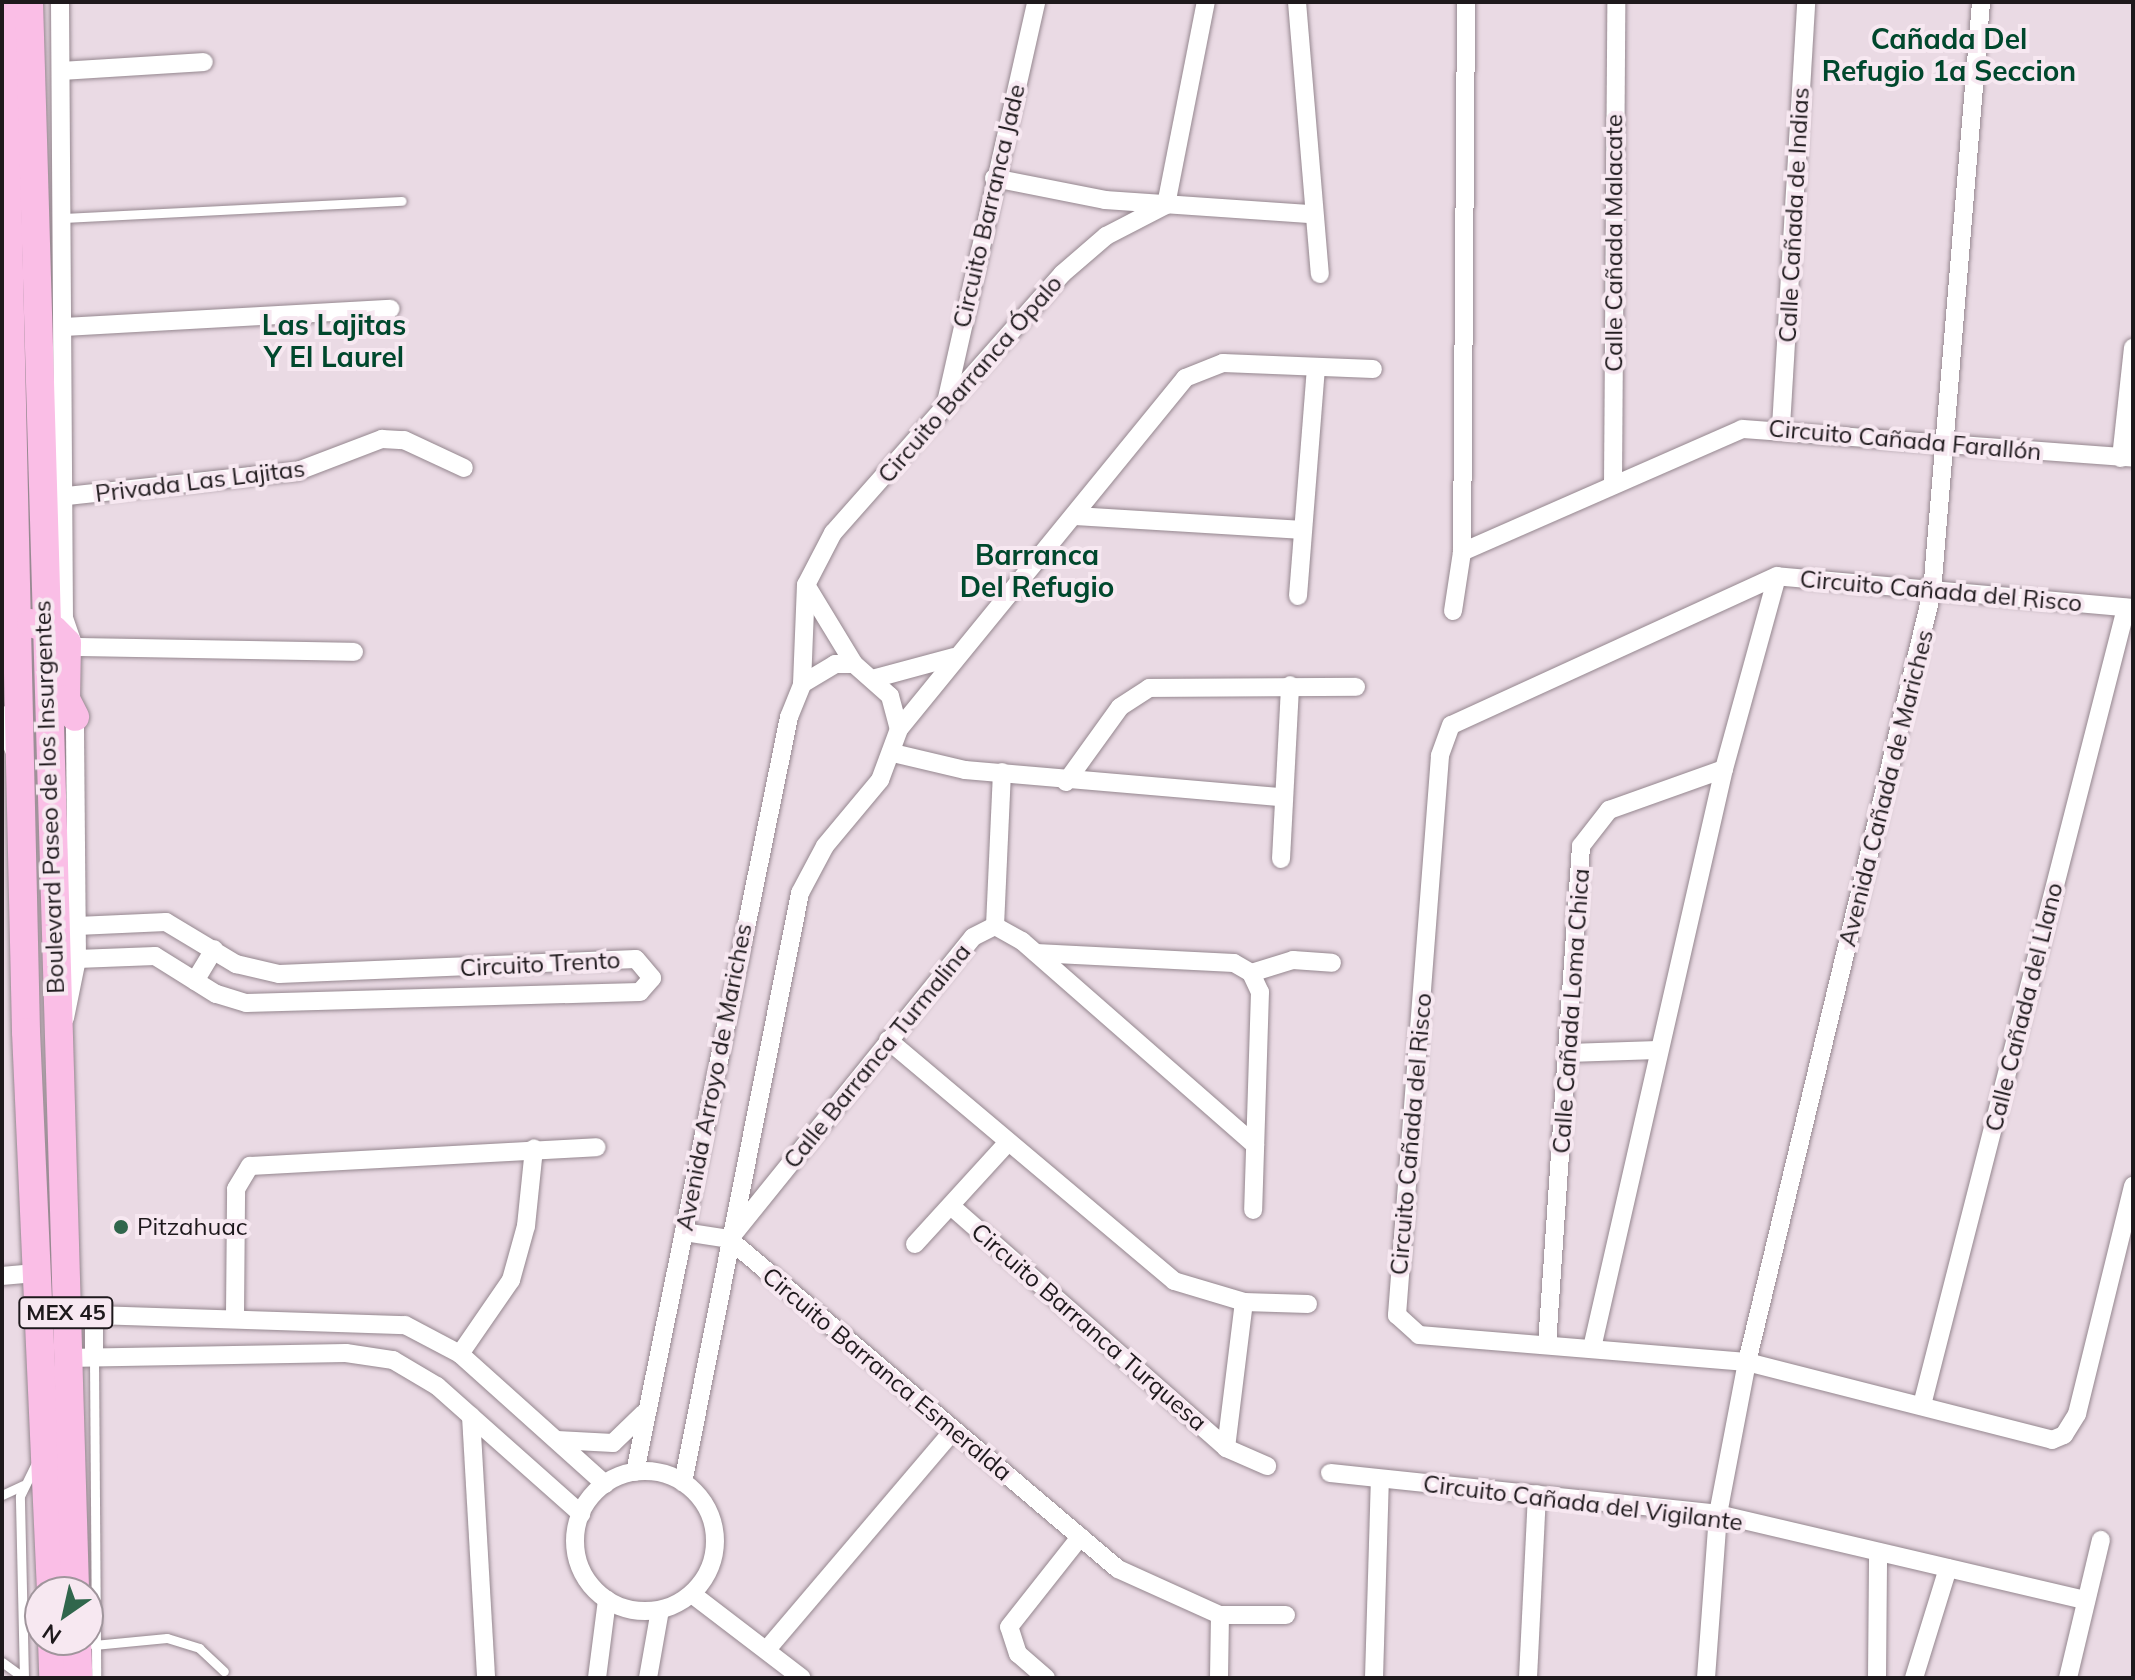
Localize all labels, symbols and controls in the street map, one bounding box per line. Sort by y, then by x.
district label: Cañada Del Refugio 1a Seccion [1822,22,2076,88]
street label: Circuito Barranca Jade [947,81,1031,331]
street label: Calle Cañada de Indias [1773,87,1815,343]
street label: Calle Cañada Malacate [1600,114,1628,372]
street label: Circuito Barranca Ópalo [872,269,1068,489]
district label: Las Lajitas Y El Laurel [262,308,406,374]
street label: Circuito Cañada Farallón [1767,414,2043,466]
street label: Privada Las Lajitas [94,454,306,508]
district label: Barranca Del Refugio [960,538,1114,604]
street label: Circuito Cañada del Risco [1799,564,2083,618]
street label: Boulevard Paseo de los Insurgentes [28,600,70,994]
street label: Avenida Cañada de Mariches [1833,627,1939,949]
street label: Calle Cañada Loma Chica [1547,867,1595,1155]
street label: Calle Cañada del Llano [1979,880,2069,1134]
street label: Avenida Arroyo de Mariches [670,921,758,1233]
street label: Calle Barranca Turmalina [777,938,977,1174]
street label: Circuito Trento [459,945,621,983]
street label: Circuito Cañada del Risco [1384,992,1438,1276]
place label: Pitzahuac [137,1213,248,1241]
street label: Circuito Barranca Turquesa [966,1217,1212,1437]
marker: Pitzahuac [112,1218,130,1236]
street label: Circuito Barranca Esmeralda [756,1261,1018,1487]
road number: MEX 45 [18,1295,114,1331]
street label: Circuito Cañada del Vigilante [1421,1469,1745,1537]
north arrow [24,1576,104,1656]
text: N [37,1618,66,1650]

